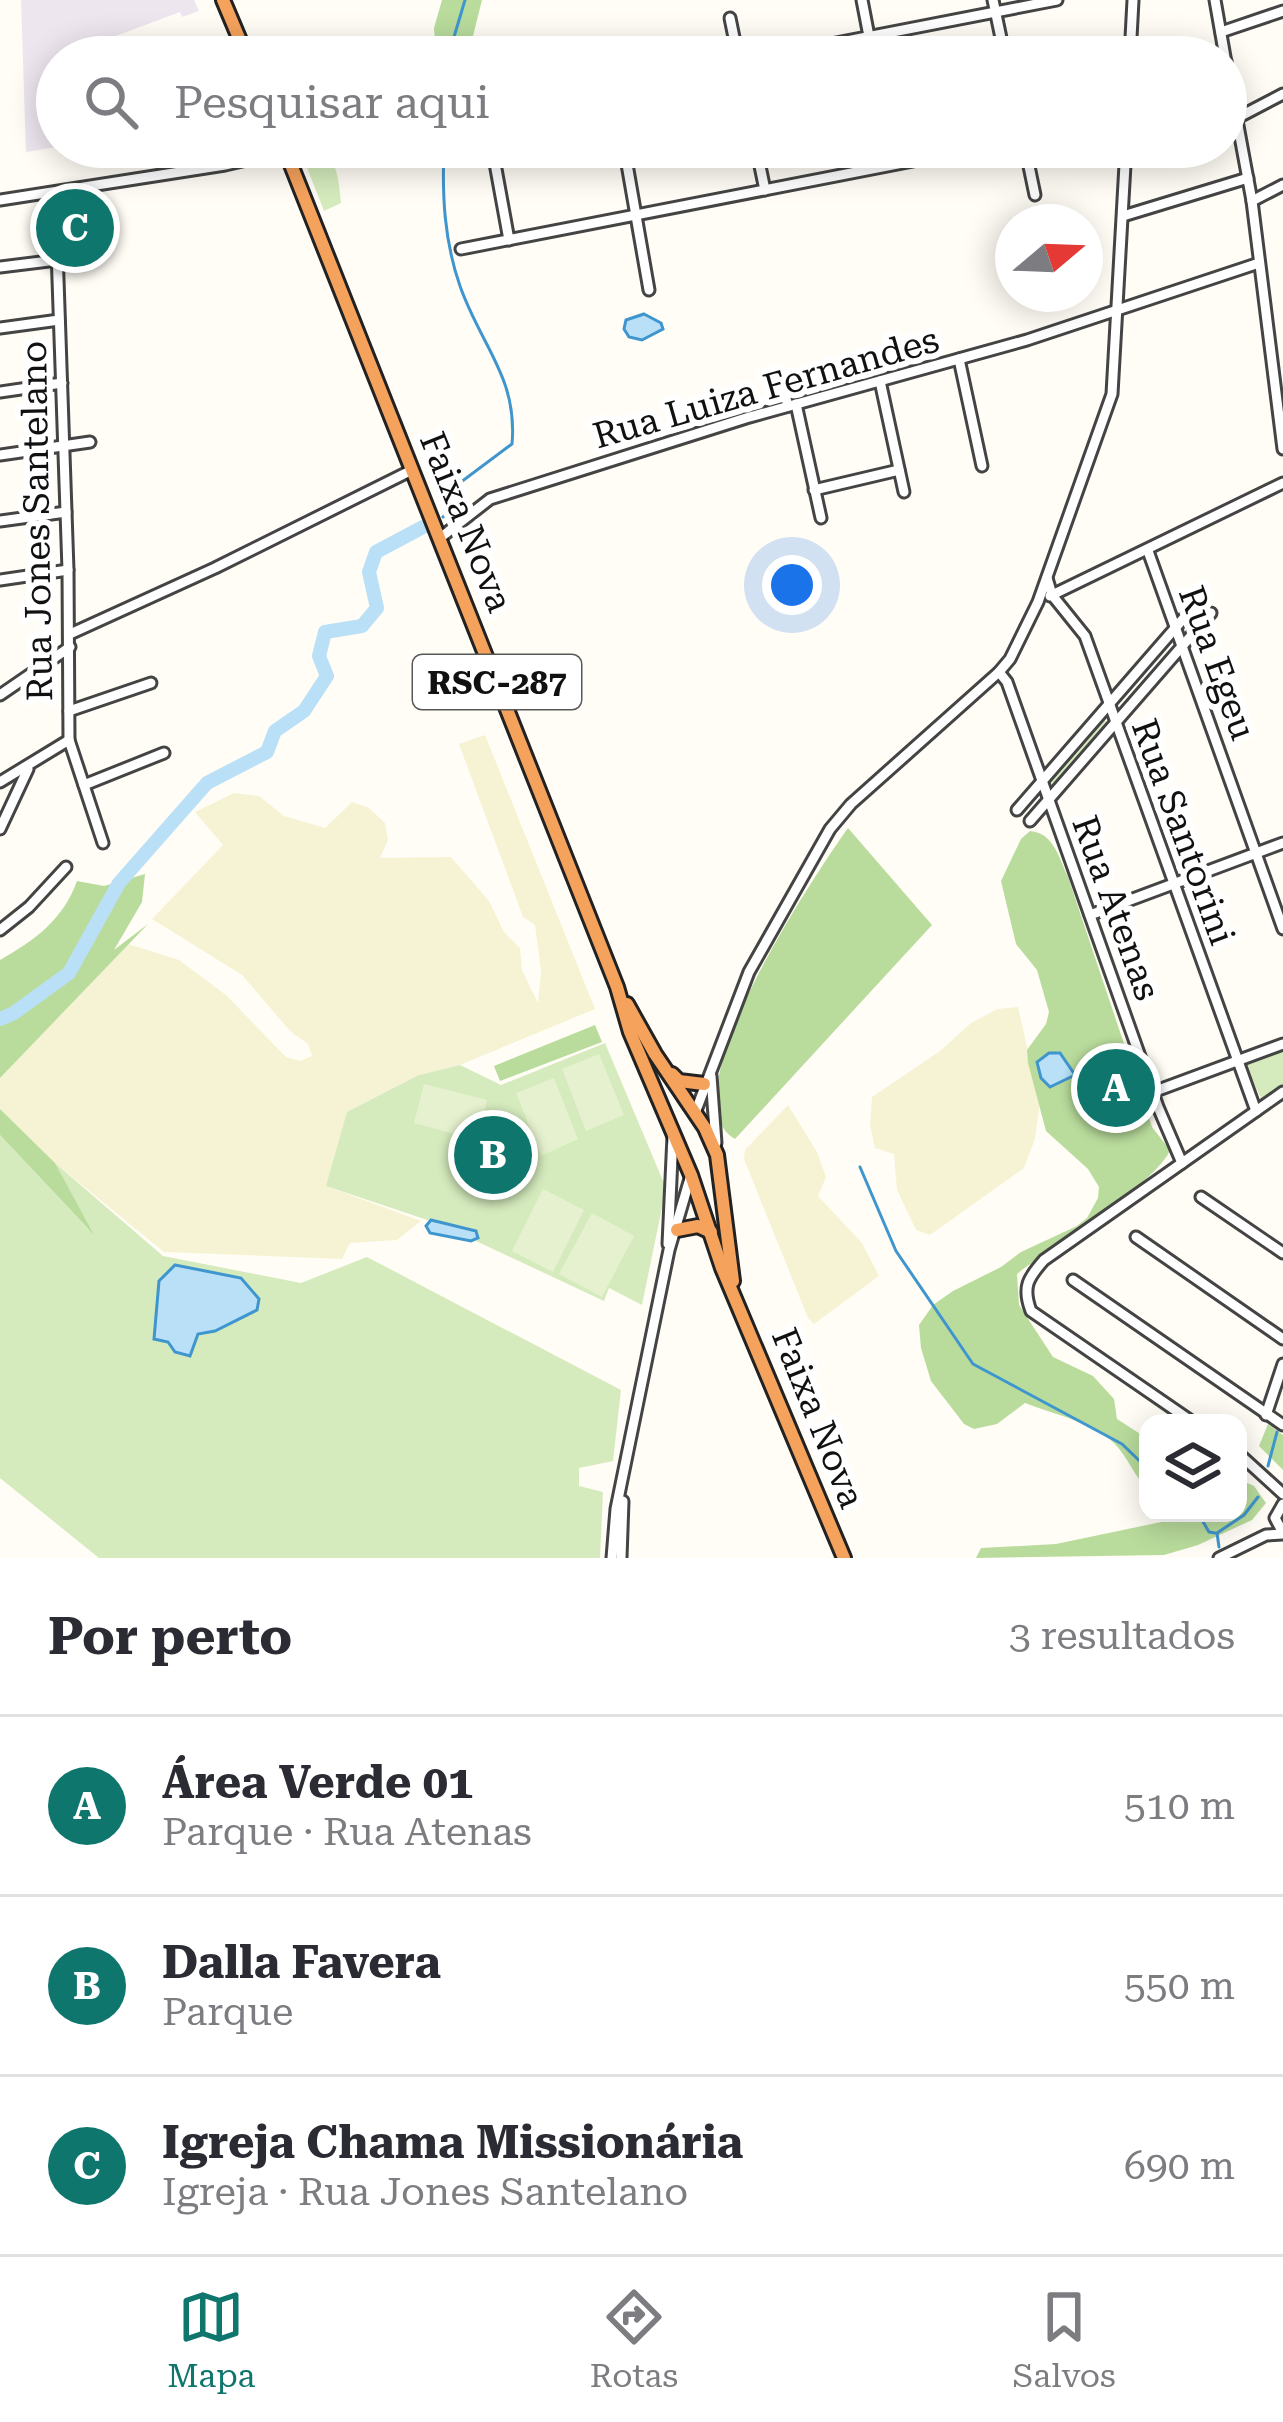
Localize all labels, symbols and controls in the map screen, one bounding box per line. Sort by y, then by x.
search box [36,36,1247,168]
icon: search [78,69,144,135]
text: Pesquisar aqui [174,76,490,129]
pin: C [36,183,114,273]
north arrow [995,204,1103,312]
street label: Rua Luiza Fernandes [588,319,944,457]
street label: Rua Jones Santelano [13,341,61,701]
street label: Faixa Nova [411,426,521,618]
your location [762,555,822,615]
street label: Rua Egeu [1170,581,1264,745]
road number: RSC-287 [413,655,581,709]
street label: Rua Santorini [1123,714,1243,950]
street label: Rua Atenas [1063,810,1169,1006]
pin: A [1077,1043,1155,1133]
pin: B [454,1110,532,1200]
street label: Faixa Nova [763,1322,873,1514]
map controls [1139,1414,1247,1522]
button: layers [1139,1414,1247,1522]
text: Por perto [48,1607,292,1666]
text: 3 resultados [1009,1613,1235,1659]
text: Área Verde 01 [162,1756,473,1809]
text: A [73,1783,101,1829]
text: 510 m [1124,1783,1235,1829]
text: Parque · Rua Atenas [162,1809,532,1855]
text: Dalla Favera [162,1936,441,1989]
text: B [73,1963,101,2009]
text: 550 m [1124,1963,1235,2009]
text: Parque [162,1989,293,2035]
text: Igreja Chama Missionária [162,2116,743,2169]
text: C [73,2143,101,2189]
text: 690 m [1124,2143,1235,2189]
text: Igreja · Rua Jones Santelano [162,2169,688,2215]
tab: Mapa [167,2284,255,2395]
tab: Rotas [590,2284,678,2395]
tab: Salvos [1013,2284,1116,2395]

